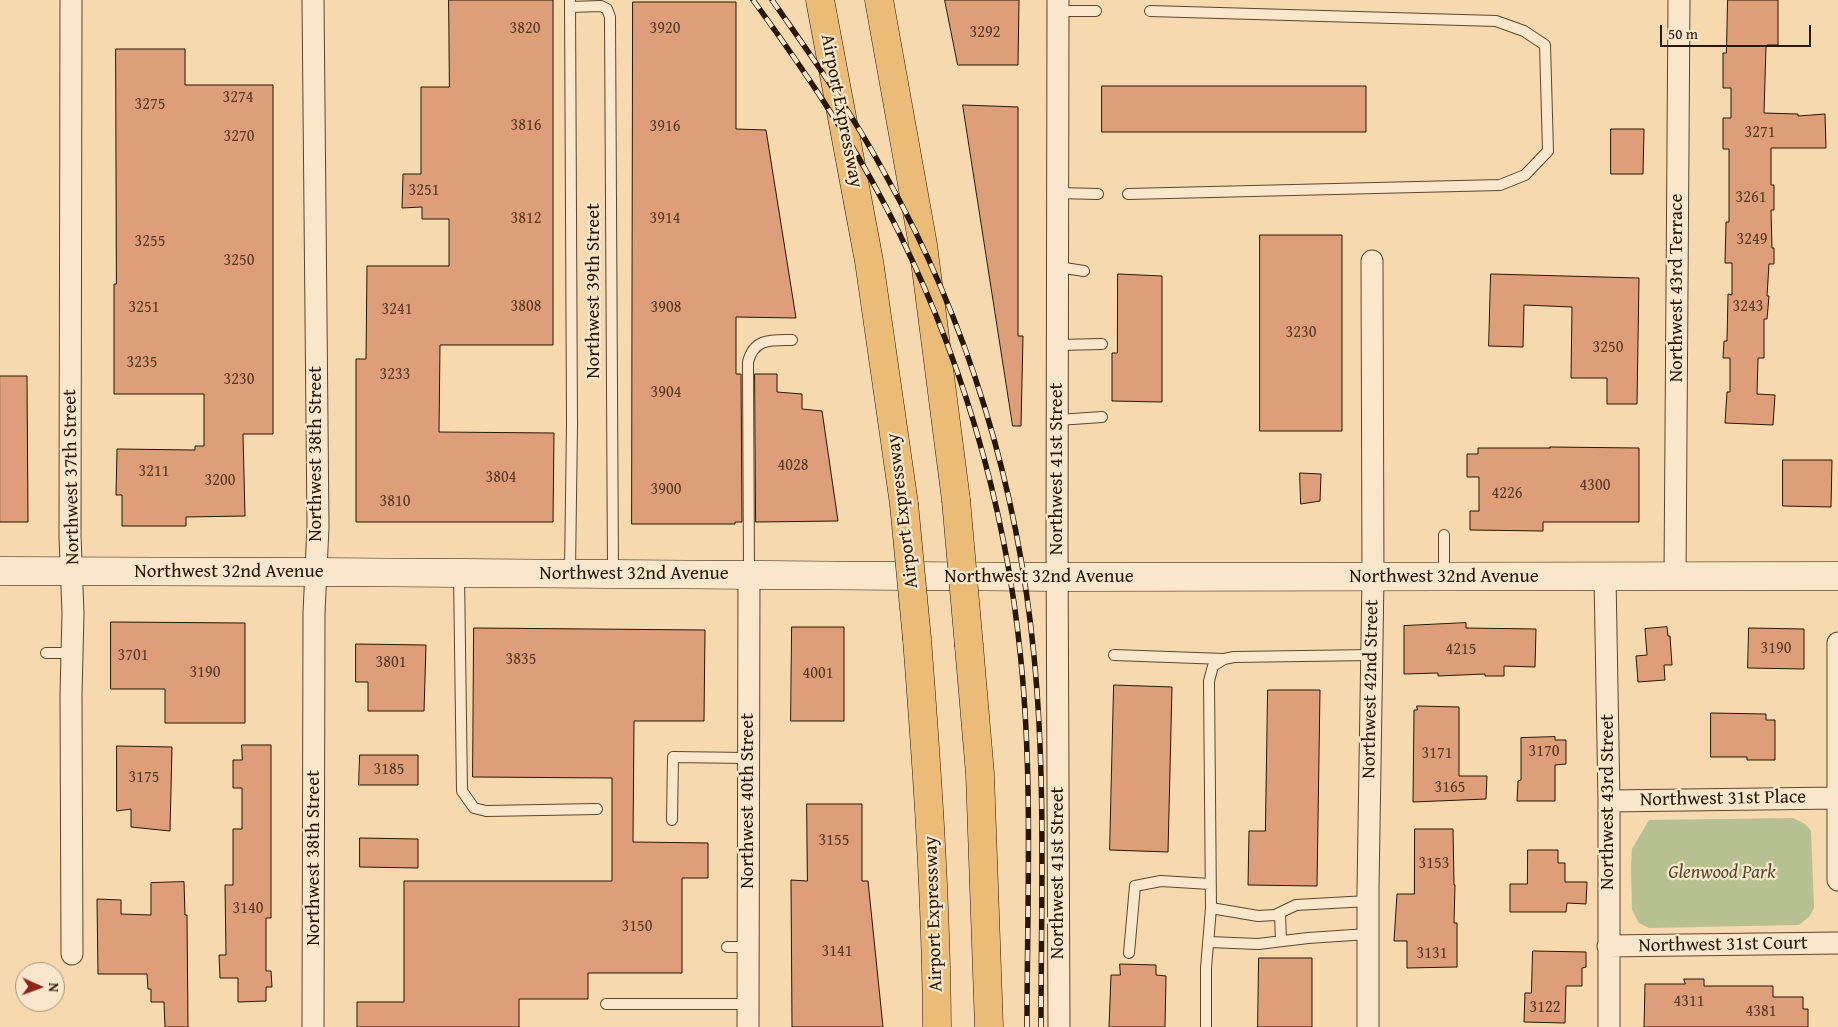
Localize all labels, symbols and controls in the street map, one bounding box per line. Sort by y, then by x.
scale bar [1663,15,1814,47]
house number: 3820 [510,19,540,39]
house number: 3920 [650,19,680,39]
house number: 3292 [970,23,1000,43]
text: 50 m [1668,23,1698,44]
street label: Airport Expressway [815,32,867,190]
house number: 3274 [223,88,253,108]
house number: 3275 [135,95,165,115]
house number: 3816 [511,116,541,136]
house number: 3916 [650,117,680,137]
house number: 3271 [1745,123,1775,143]
house number: 3270 [224,127,254,147]
house number: 3251 [409,181,439,201]
house number: 3261 [1736,188,1766,208]
street label: Northwest 43rd Terrace [1666,194,1688,382]
street label: Northwest 39th Street [583,203,605,379]
house number: 3812 [511,209,541,229]
house number: 3914 [650,209,680,229]
house number: 3249 [1737,230,1767,250]
house number: 3255 [135,232,165,252]
house number: 3250 [224,251,254,271]
house number: 3808 [511,297,541,317]
house number: 3243 [1733,297,1763,317]
house number: 3251 [129,298,159,318]
house number: 3908 [651,298,681,318]
house number: 3241 [382,300,412,320]
house number: 3230 [1286,323,1316,343]
house number: 3250 [1593,338,1623,358]
house number: 3235 [127,353,157,373]
house number: 3233 [380,365,410,385]
street label: Northwest 38th Street [305,366,327,542]
house number: 3230 [224,370,254,390]
house number: 3904 [651,383,681,403]
street label: Northwest 41st Street [1046,383,1068,555]
street label: Northwest 37th Street [59,389,85,565]
street label: Airport Expressway [882,432,924,590]
house number: 4028 [778,456,808,476]
house number: 3211 [139,462,169,482]
house number: 3804 [486,468,516,488]
house number: 3200 [205,471,235,491]
house number: 4300 [1580,476,1610,496]
house number: 3900 [651,480,681,500]
house number: 4226 [1492,484,1522,504]
house number: 3810 [380,492,410,512]
street label: Northwest 32nd Avenue [134,561,324,583]
street label: Northwest 32nd Avenue [539,563,729,585]
street label: Northwest 32nd Avenue [944,566,1134,588]
street label: Northwest 32nd Avenue [1349,566,1539,588]
street label: Northwest 42nd Street [1358,599,1384,779]
house number: 3190 [1761,639,1791,659]
house number: 4215 [1446,640,1476,660]
house number: 3701 [118,646,148,666]
house number: 3835 [506,650,536,670]
house number: 3801 [376,653,406,673]
house number: 3190 [190,663,220,683]
house number: 4001 [803,664,833,684]
street label: Northwest 40th Street [737,713,759,889]
street label: Northwest 43rd Street [1597,714,1619,890]
house number: 3170 [1529,742,1559,762]
house number: 3171 [1422,744,1452,764]
house number: 3185 [374,760,404,780]
house number: 3175 [129,768,159,788]
street label: Northwest 38th Street [303,770,325,946]
house number: 3165 [1435,778,1465,798]
street label: Northwest 31st Place [1640,786,1806,812]
street label: Northwest 41st Street [1047,787,1069,959]
house number: 3155 [819,831,849,851]
street label: Airport Expressway [920,836,948,992]
house number: 3153 [1419,854,1449,874]
park label: Glenwood Park [1668,862,1776,884]
house number: 3140 [233,899,263,919]
house number: 3150 [622,917,652,937]
street label: Northwest 31st Court [1638,932,1808,958]
house number: 3141 [822,942,852,962]
house number: 3131 [1417,944,1447,964]
north arrow [15,962,65,1012]
text: N [44,982,64,993]
house number: 4311 [1674,992,1704,1012]
house number: 3122 [1530,998,1560,1018]
house number: 4381 [1746,1002,1776,1022]

